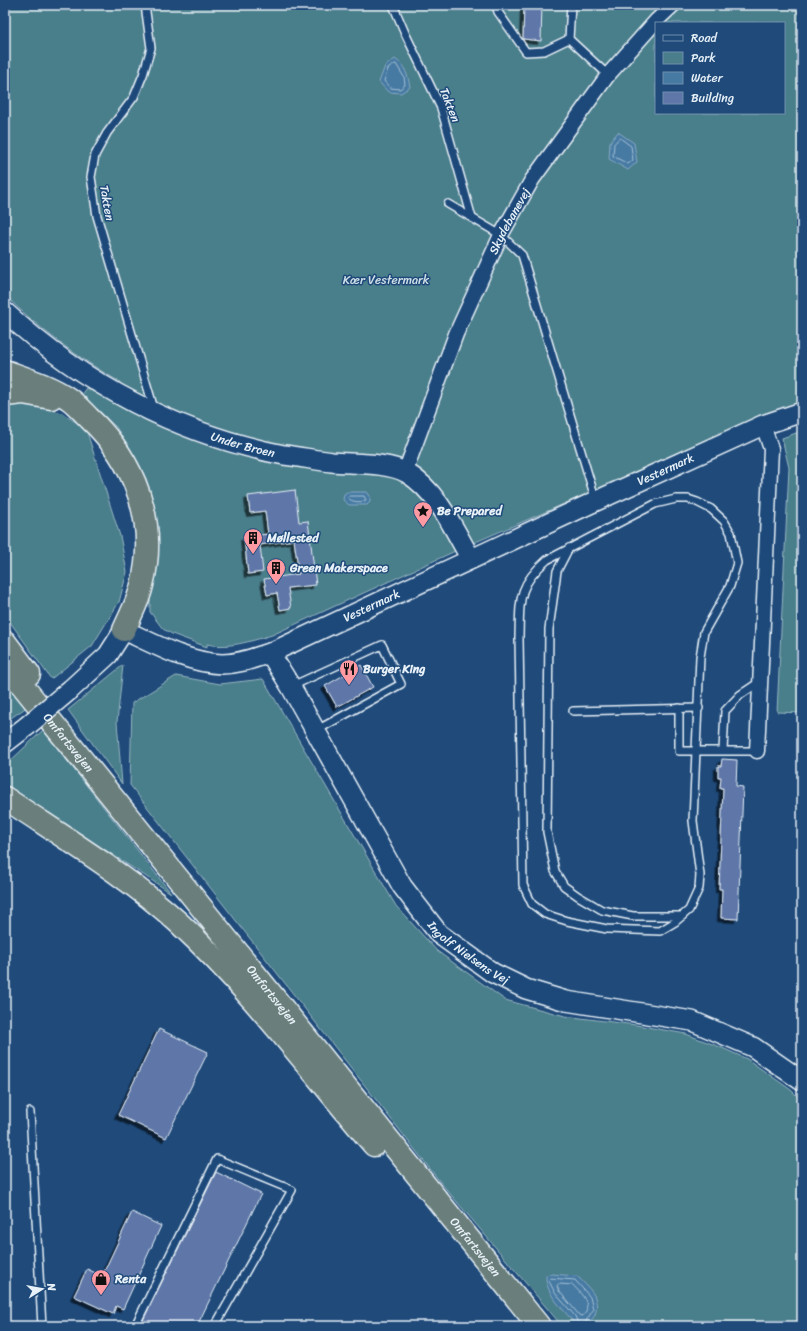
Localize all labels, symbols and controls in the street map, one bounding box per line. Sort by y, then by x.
legend [655,22,785,114]
text: Road [691,27,718,49]
text: Park [691,47,716,69]
text: Water [691,67,724,89]
street label: Takten [433,84,467,126]
text: Building [691,87,734,109]
street label: Takten [93,183,121,223]
street label: Skydebanevej [483,184,537,258]
park label: Kær Vestermark [343,269,430,291]
street label: Under Broen [208,425,277,464]
street label: Vestermark [633,447,698,492]
place icon: Be Prepared [412,500,434,528]
place label: Be Prepared [437,500,503,522]
building icon: Møllested [242,527,264,555]
place label: Møllested [266,527,320,549]
building icon: Green Makerspace [265,557,287,585]
place label: Green Makerspace [289,557,388,579]
street label: Vestermark [339,583,404,628]
restaurant icon: Burger King [338,658,360,686]
place label: Burger King [363,658,426,680]
street label: Omfartsvejen [37,708,100,778]
street label: Ingolf Nielsens Vej [421,915,514,991]
street label: Omfartsvejen [241,960,303,1030]
street label: Omfartsvejen [444,1212,507,1282]
shop icon: Renta [90,1268,112,1296]
place label: Renta [114,1268,147,1290]
north arrow [22,1269,62,1309]
text: N [41,1281,61,1293]

